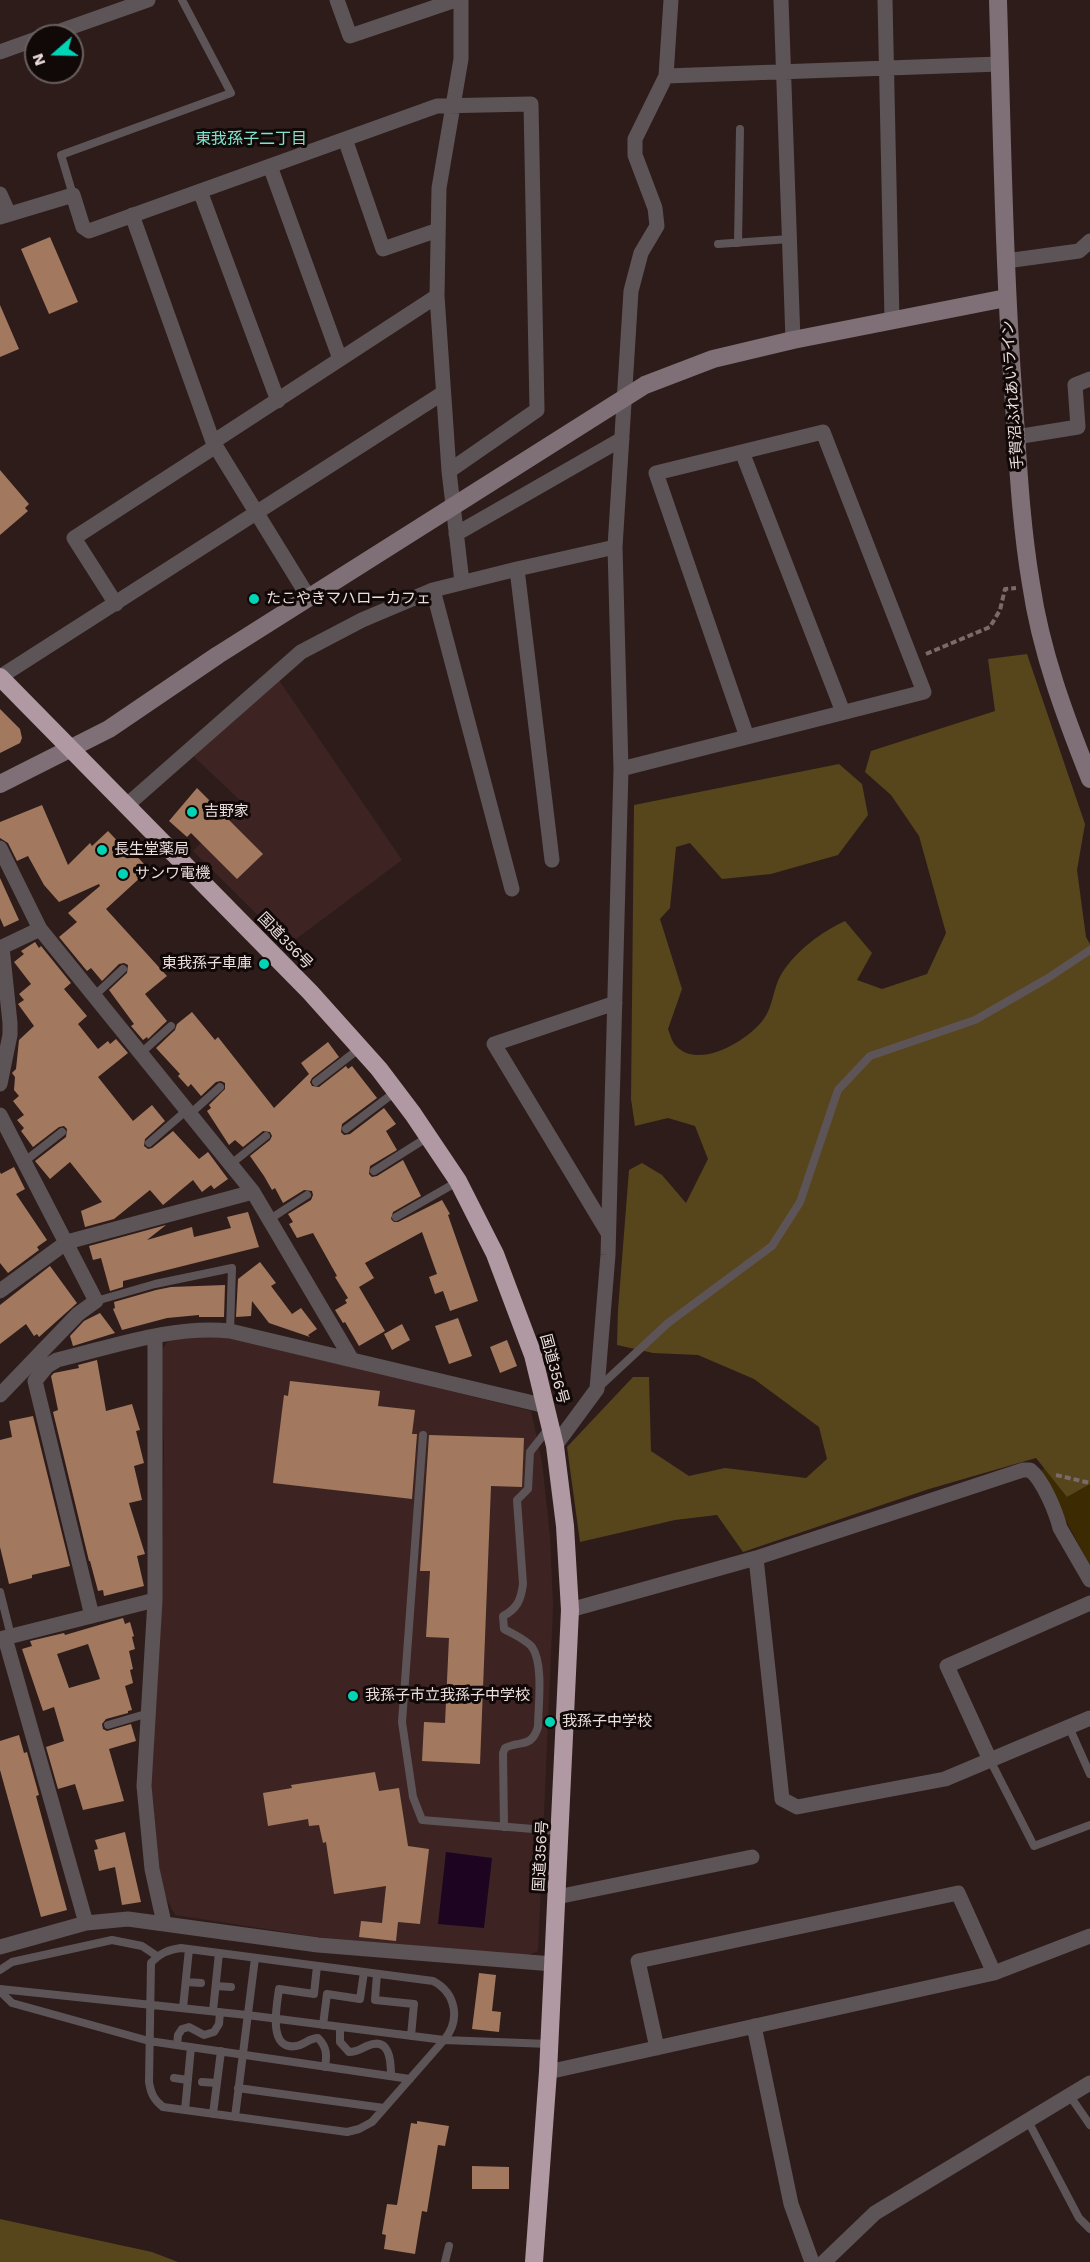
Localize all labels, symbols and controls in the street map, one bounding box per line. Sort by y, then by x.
north arrow [24,24,84,84]
text: N [28,51,49,68]
district label: 東我孫子二丁目 [195,129,307,149]
street label: 手賀沼ふれあいライン [999,320,1027,470]
place label: たこやきマハローカフェ [266,590,431,608]
marker: たこやきマハローカフェ [247,592,261,606]
place label: 吉野家 [204,803,249,821]
marker: 吉野家 [185,805,199,819]
place label: 長生堂薬局 [114,841,189,859]
marker: 長生堂薬局 [95,843,109,857]
place label: サンワ電機 [135,865,210,883]
marker: サンワ電機 [116,867,130,881]
street label: 国道356号 [254,909,316,973]
place label: 東我孫子車庫 [162,955,252,973]
marker: 東我孫子車庫 [257,957,271,971]
street label: 国道356号 [536,1332,572,1406]
place label: 我孫子市立我孫子中学校 [365,1687,530,1705]
marker: 我孫子市立我孫子中学校 [346,1689,360,1703]
place label: 我孫子中学校 [562,1713,652,1731]
marker: 我孫子中学校 [543,1715,557,1729]
street label: 国道356号 [530,1820,552,1892]

